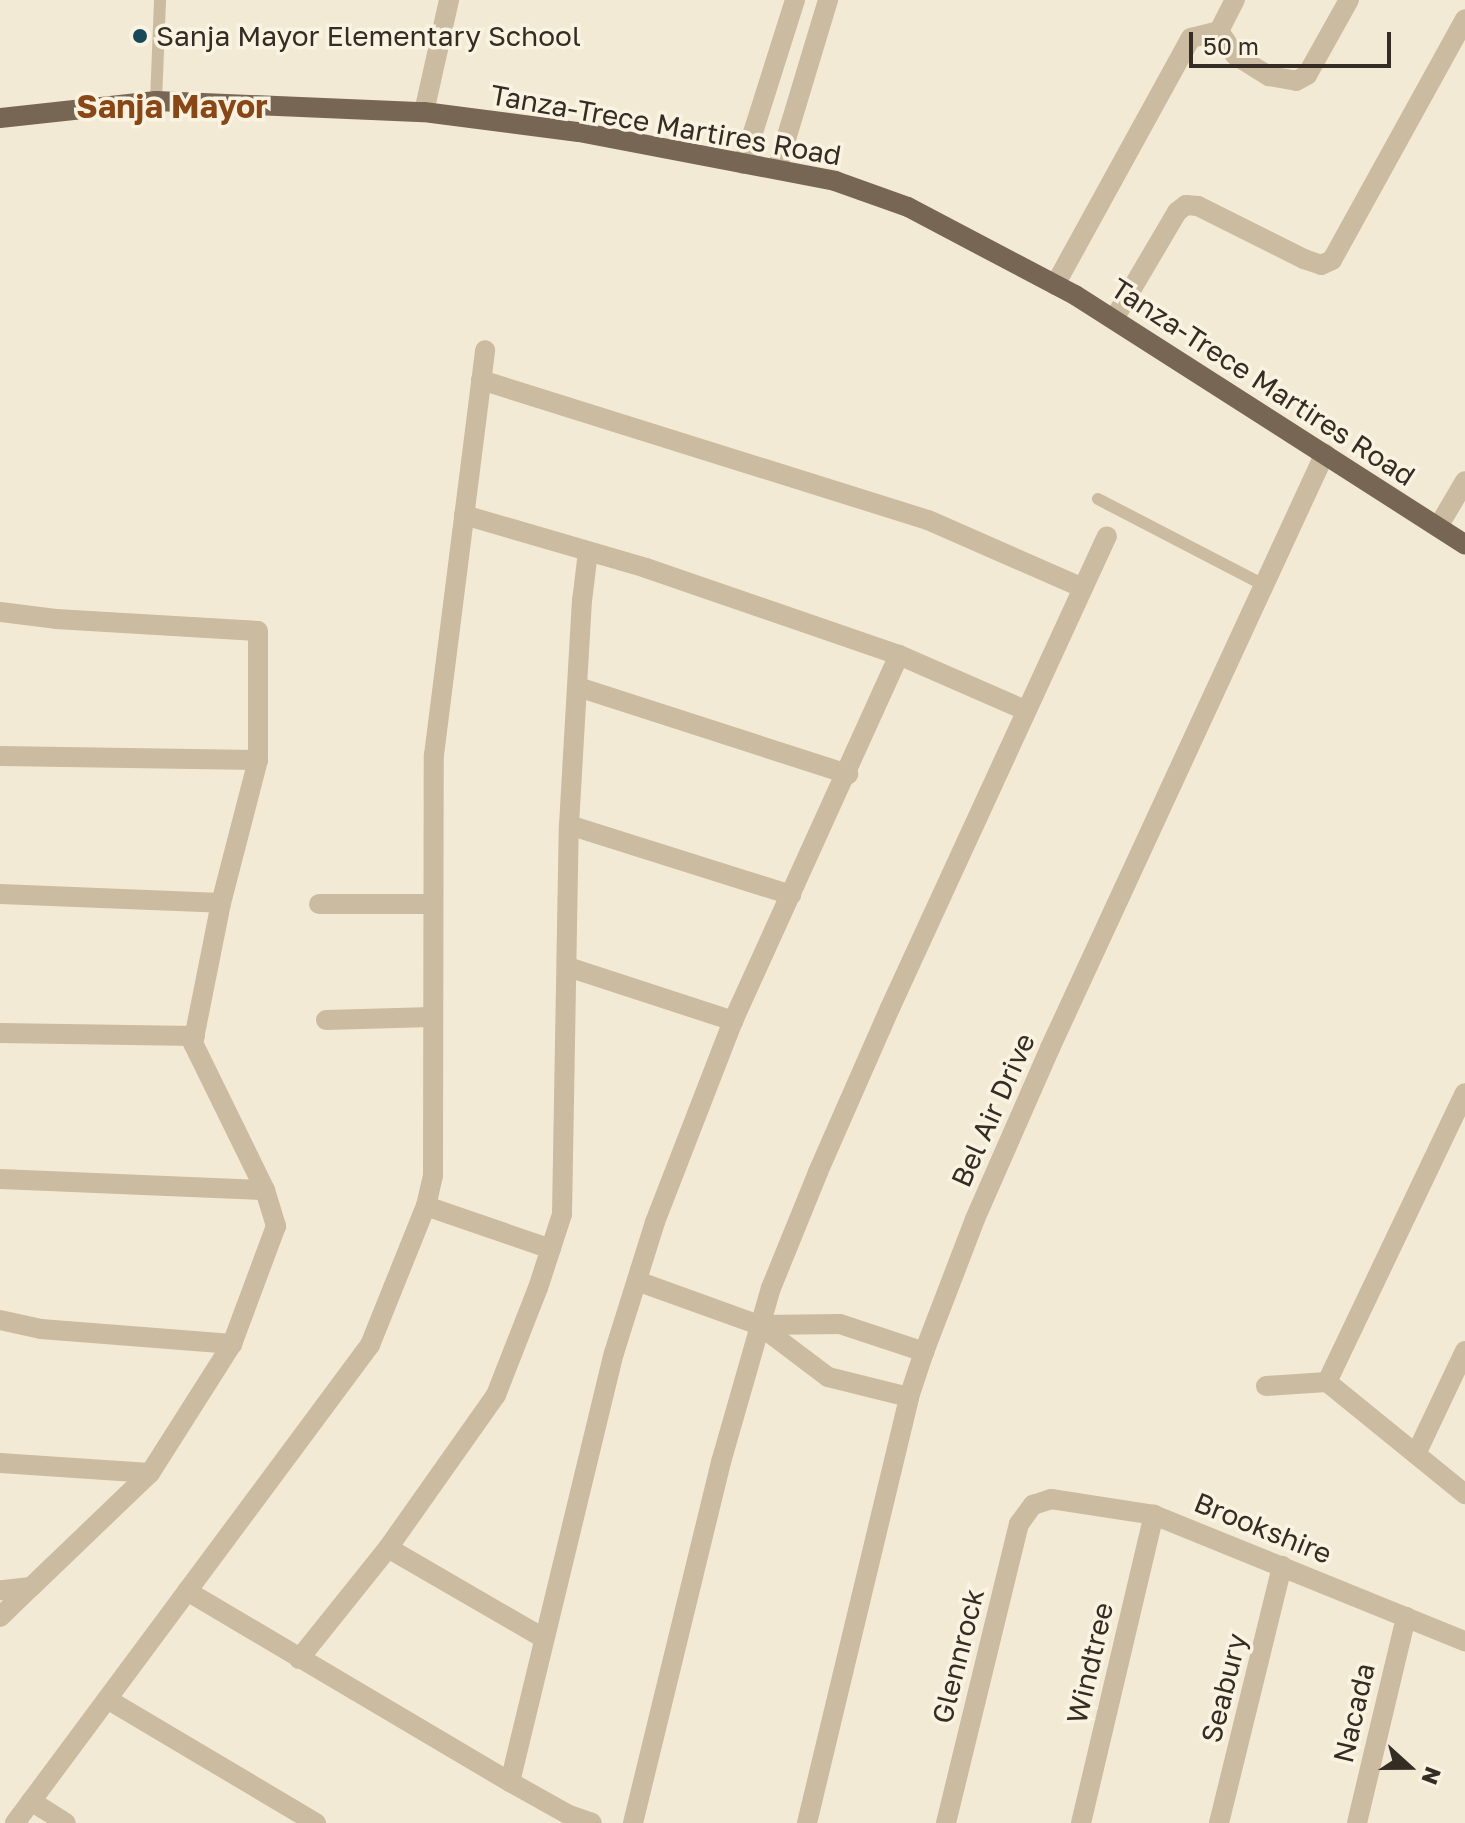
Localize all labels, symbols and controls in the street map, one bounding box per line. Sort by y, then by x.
scale bar [1193,16,1395,66]
place label: Sanja Mayor Elementary School [156,19,581,53]
marker: Sanja Mayor Elementary School [131,27,149,45]
text: 50 m [1203,31,1259,60]
street label: Tanza-Trece Martires Road [488,78,844,172]
district label: Sanja Mayor [76,87,268,125]
street label: Tanza-Trece Martires Road [1105,271,1421,493]
street label: Bel Air Drive [944,1028,1042,1192]
street label: Brookshire [1189,1485,1337,1571]
street label: Glennrock [925,1585,991,1727]
street label: Windtree [1060,1599,1120,1727]
street label: Seabury [1194,1630,1254,1746]
street label: Nacada [1326,1660,1382,1766]
north arrow [1369,1727,1449,1807]
text: N [1416,1763,1447,1788]

